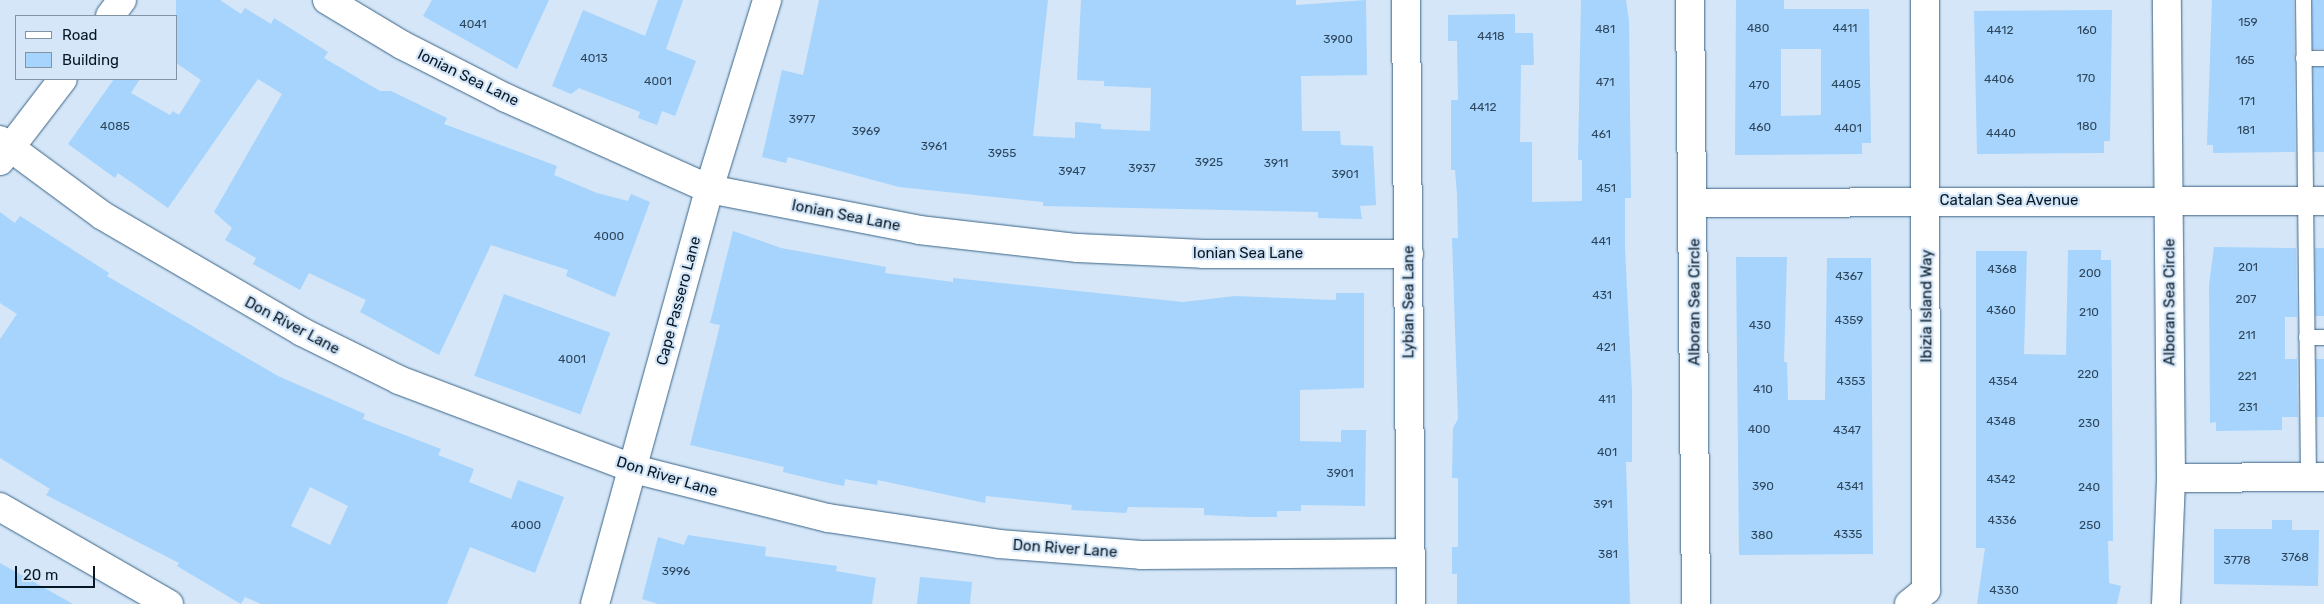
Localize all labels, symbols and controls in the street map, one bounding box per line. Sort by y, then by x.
legend [15,15,178,80]
house number: 159 [2238,16,2258,30]
house number: 4041 [459,18,487,32]
house number: 480 [1747,22,1769,36]
house number: 4411 [1833,22,1857,36]
house number: 481 [1595,23,1615,37]
house number: 4412 [1987,24,2013,38]
house number: 160 [2077,24,2097,38]
text: Road [62,26,98,44]
house number: 4418 [1477,30,1505,44]
house number: 3900 [1323,33,1353,47]
street label: Ionian Sea Lane [414,46,522,110]
text: Building [62,51,119,69]
house number: 4013 [580,52,608,66]
house number: 165 [2235,54,2255,68]
house number: 170 [2077,72,2095,86]
house number: 4406 [1984,73,2014,87]
house number: 4001 [644,75,672,89]
house number: 471 [1596,76,1614,90]
house number: 4405 [1831,78,1861,92]
house number: 470 [1748,79,1770,93]
house number: 171 [2239,95,2255,109]
house number: 4412 [1470,101,1496,115]
house number: 3977 [789,113,815,127]
house number: 4085 [100,120,130,134]
house number: 180 [2077,120,2097,134]
house number: 460 [1749,121,1771,135]
house number: 4401 [1834,122,1862,136]
house number: 181 [2237,124,2255,138]
house number: 3969 [852,125,880,139]
house number: 4440 [1986,127,2016,141]
house number: 461 [1591,128,1611,142]
house number: 3961 [921,140,947,154]
house number: 3955 [988,147,1016,161]
house number: 3925 [1195,156,1223,170]
house number: 3911 [1264,157,1288,171]
house number: 3937 [1128,162,1156,176]
house number: 3947 [1058,165,1086,179]
house number: 3901 [1331,168,1359,182]
house number: 451 [1596,182,1616,196]
street label: Catalan Sea Avenue [1939,192,2079,210]
street label: Ionian Sea Lane [790,197,902,235]
house number: 4000 [594,230,624,244]
street label: Cape Passero Lane [653,235,705,367]
house number: 441 [1591,235,1611,249]
street label: Alboran Sea Circle [1686,238,1704,366]
street label: Alboran Sea Circle [2161,238,2179,366]
street label: Ionian Sea Lane [1193,245,1303,263]
street label: Lybian Sea Lane [1400,246,1418,358]
street label: Ibizia Island Way [1918,249,1936,363]
house number: 201 [2238,261,2258,275]
house number: 4368 [1987,263,2017,277]
house number: 200 [2079,267,2101,281]
house number: 4367 [1835,270,1863,284]
house number: 431 [1592,289,1612,303]
street label: Don River Lane [241,293,343,359]
house number: 207 [2236,293,2256,307]
house number: 4360 [1986,304,2016,318]
house number: 210 [2079,306,2099,320]
house number: 4359 [1835,314,1863,328]
house number: 430 [1749,319,1771,333]
house number: 211 [2238,329,2256,343]
house number: 421 [1596,341,1616,355]
house number: 4001 [558,353,586,367]
house number: 220 [2077,368,2099,382]
house number: 221 [2237,370,2257,384]
house number: 4353 [1836,375,1866,389]
house number: 4354 [1988,375,2018,389]
house number: 410 [1753,383,1773,397]
house number: 411 [1598,393,1616,407]
house number: 231 [2238,401,2258,415]
house number: 4348 [1986,415,2016,429]
house number: 230 [2078,417,2100,431]
house number: 400 [1748,423,1770,437]
house number: 4347 [1833,424,1861,438]
house number: 401 [1597,446,1617,460]
street label: Don River Lane [614,453,720,501]
house number: 3901 [1326,467,1354,481]
house number: 4342 [1986,473,2016,487]
house number: 390 [1752,480,1774,494]
house number: 4341 [1836,480,1864,494]
house number: 240 [2078,481,2100,495]
house number: 391 [1593,498,1613,512]
house number: 4336 [1987,514,2017,528]
house number: 4000 [511,519,541,533]
house number: 250 [2079,519,2101,533]
house number: 4335 [1833,528,1863,542]
house number: 380 [1751,529,1773,543]
street label: Don River Lane [1012,536,1118,562]
house number: 381 [1598,548,1618,562]
house number: 3768 [2281,551,2309,565]
house number: 3778 [2223,554,2251,568]
scale bar [18,556,98,588]
house number: 3996 [662,565,690,579]
text: 20 m [23,566,58,584]
house number: 4330 [1989,584,2019,598]

